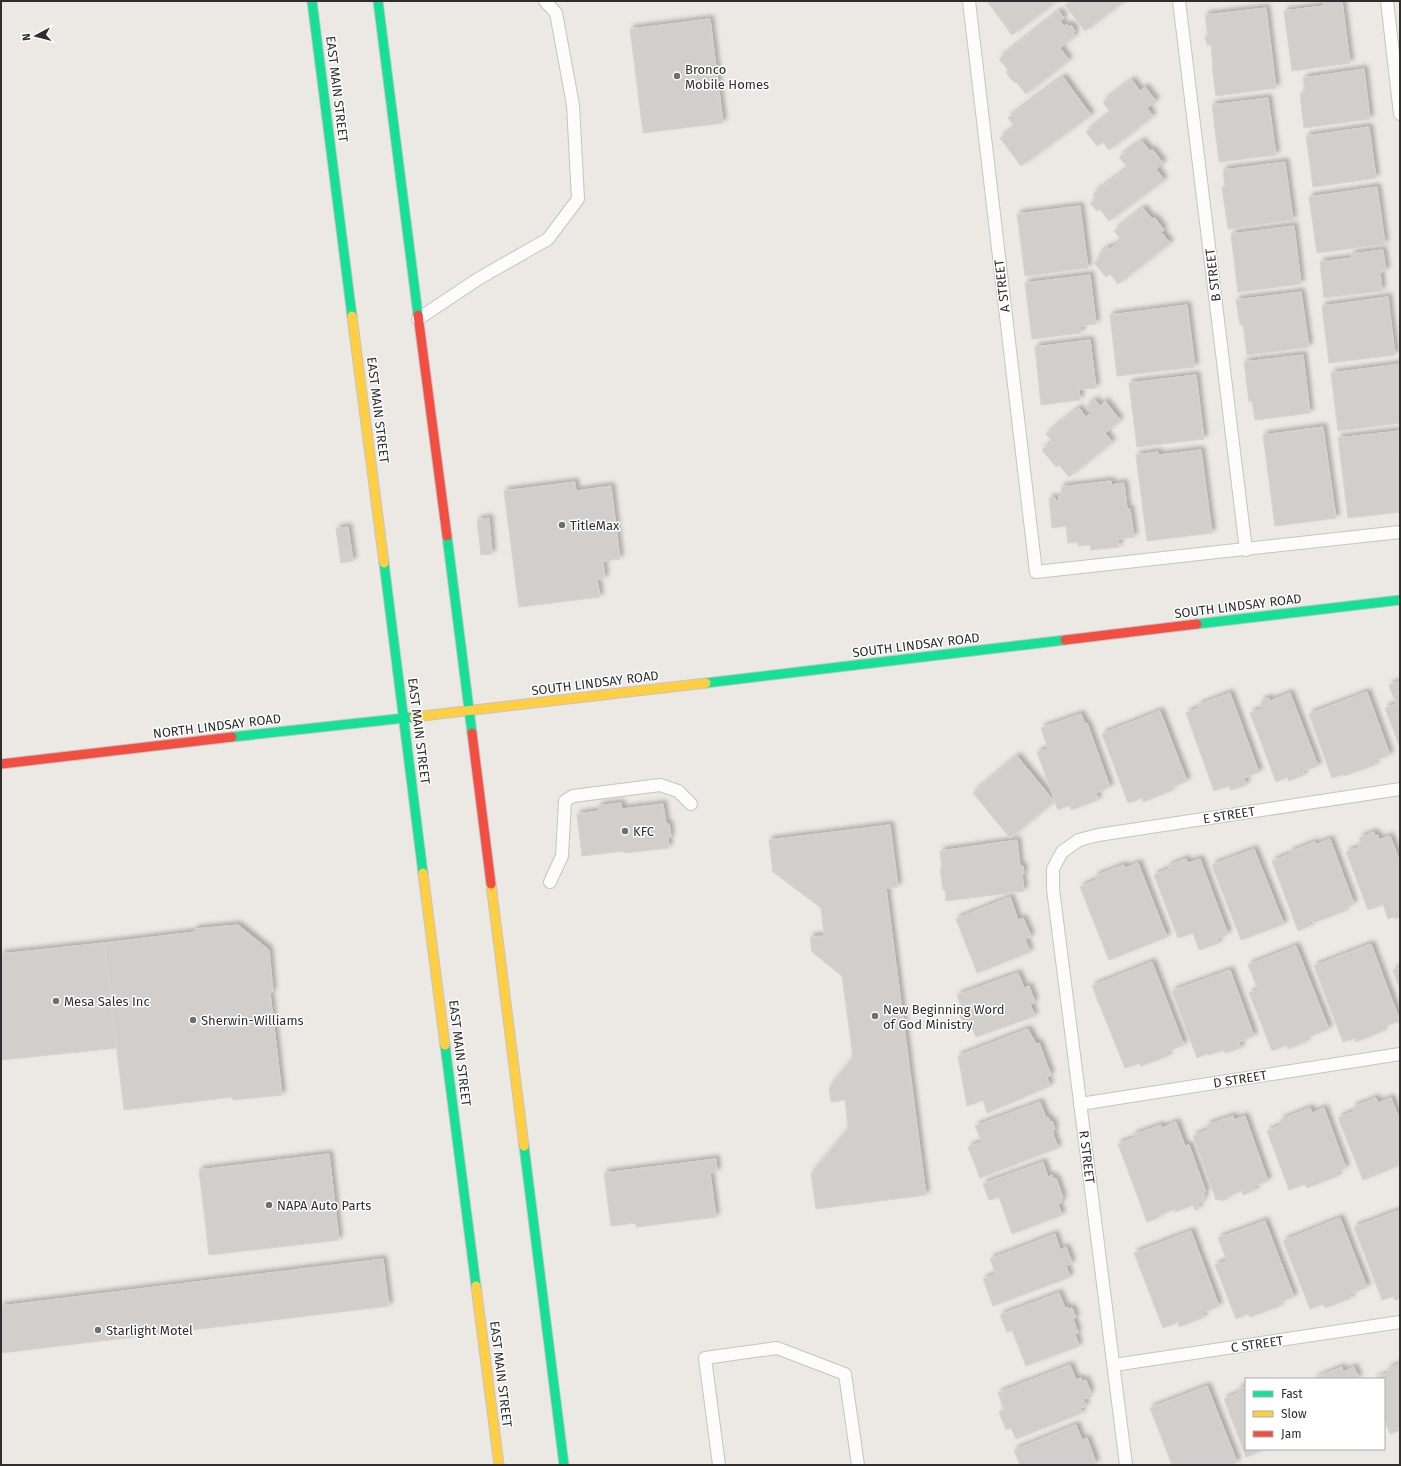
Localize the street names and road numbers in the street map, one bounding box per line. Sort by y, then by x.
street label: EAST MAIN STREET [323,35,351,143]
street label: B STREET [1202,247,1224,302]
street label: A STREET [991,259,1013,313]
street label: EAST MAIN STREET [364,356,392,464]
street label: SOUTH LINDSAY ROAD [1174,591,1302,621]
street label: SOUTH LINDSAY ROAD [852,630,980,660]
street label: SOUTH LINDSAY ROAD [531,668,659,698]
street label: EAST MAIN STREET [405,677,433,785]
street label: NORTH LINDSAY ROAD [152,711,282,741]
street label: E STREET [1202,803,1256,827]
street label: EAST MAIN STREET [446,999,474,1107]
street label: D STREET [1212,1067,1268,1091]
street label: R STREET [1076,1130,1098,1185]
street label: EAST MAIN STREET [487,1320,515,1428]
street label: C STREET [1230,1333,1284,1355]

